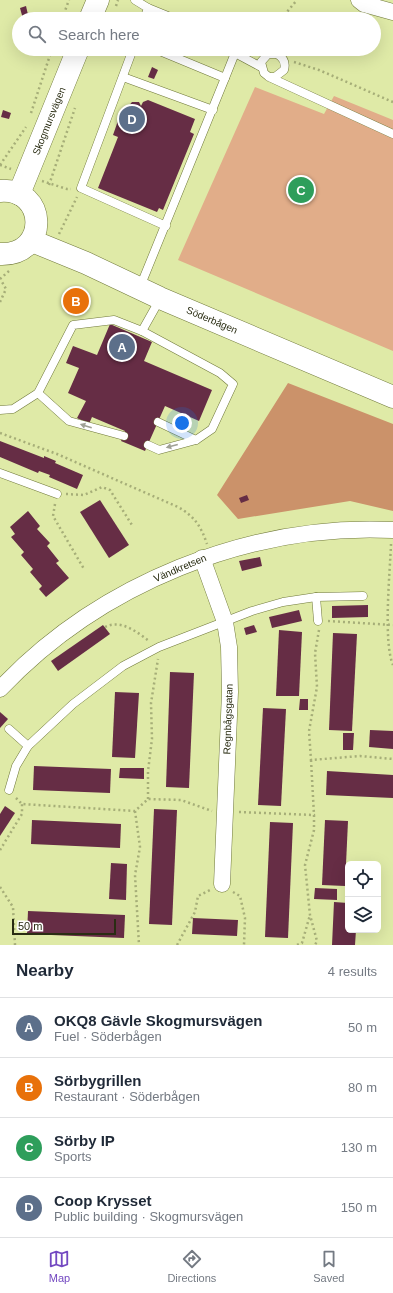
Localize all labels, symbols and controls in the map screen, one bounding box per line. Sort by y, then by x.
search box [12,12,381,56]
icon: search [26,23,48,45]
text: Search here [58,26,140,43]
street label: Skogmursvägen [30,85,68,157]
pin: D [119,104,145,134]
pin: C [288,175,314,205]
pin: B [63,286,89,316]
street label: Söderbågen [185,304,239,336]
pin: A [109,332,135,362]
your location [172,413,192,433]
one-way arrow [80,423,92,429]
one-way arrow [165,444,178,450]
street label: Vändkretsen [152,552,208,584]
street label: Regnbågsgatan [221,684,235,754]
map controls [345,861,381,933]
button: locate [345,861,381,897]
button: layers [345,897,381,933]
scale bar [12,917,116,936]
text: 50 m [18,920,42,932]
text: Nearby [16,961,74,980]
text: 4 results [328,964,377,979]
text: OKQ8 Gävle Skogmursvägen [54,1012,262,1029]
text: A [24,1020,34,1035]
text: 50 m [348,1020,377,1035]
text: Fuel · Söderbågen [54,1029,162,1044]
text: Sörbygrillen [54,1072,142,1089]
text: B [24,1080,34,1095]
text: 80 m [348,1080,377,1095]
text: Restaurant · Söderbågen [54,1089,200,1104]
text: Sörby IP [54,1132,115,1149]
text: C [24,1140,34,1155]
text: 130 m [341,1140,377,1155]
text: Sports [54,1149,92,1164]
text: Coop Krysset [54,1192,152,1209]
text: D [24,1200,34,1215]
text: 150 m [341,1200,377,1215]
text: Public building · Skogmursvägen [54,1209,243,1224]
tab: Map [48,1248,70,1284]
tab: Directions [167,1248,216,1284]
tab: Saved [313,1248,344,1284]

